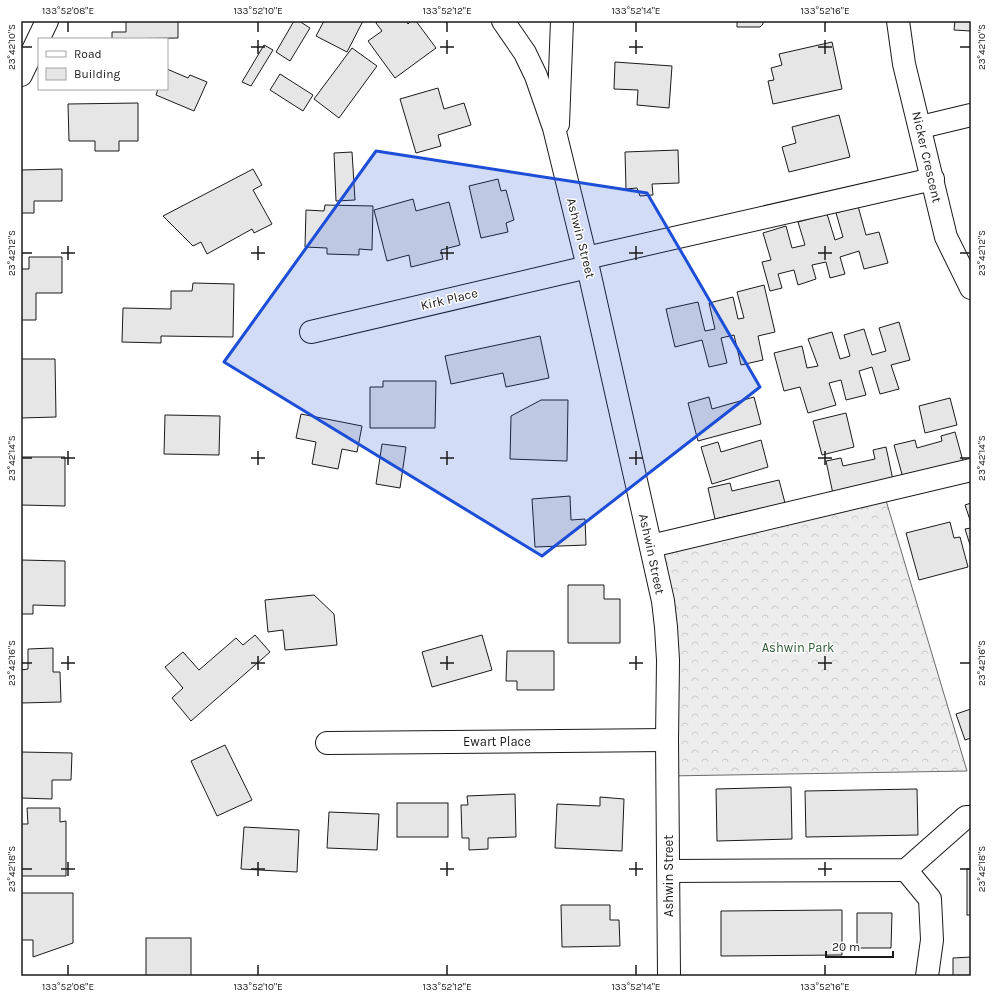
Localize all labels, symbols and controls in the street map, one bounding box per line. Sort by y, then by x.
text: 133°52'08"E [42,5,94,17]
text: 133°52'10"E [233,5,283,17]
text: 133°52'12"E [422,5,472,17]
text: 133°52'14"E [612,5,660,17]
text: 133°52'16"E [800,5,850,17]
text: 23°42'10"S [6,24,18,70]
text: 23°42'10"S [976,24,988,70]
legend [38,38,168,90]
text: Road [74,47,102,61]
text: Building [74,67,121,81]
street label: Nicker Crescent [909,110,945,204]
street label: Ashwin Street [564,196,598,280]
text: 23°42'12"S [6,230,18,276]
text: 23°42'12"S [976,230,988,276]
street label: Kirk Place [419,285,479,313]
text: 23°42'14"S [6,435,18,481]
text: 23°42'14"S [976,435,988,481]
street label: Ashwin Street [636,512,668,596]
text: 23°42'16"S [6,640,18,686]
park label: Ashwin Park [762,640,834,655]
text: 23°42'16"S [976,640,988,686]
street label: Ewart Place [463,734,531,749]
street label: Ashwin Street [661,835,676,917]
text: 23°42'18"S [6,846,18,892]
text: 23°42'18"S [976,846,988,892]
scale bar [826,933,893,959]
text: 20 m [832,940,860,954]
text: 133°52'08"E [42,981,94,993]
text: 133°52'10"E [233,981,283,993]
text: 133°52'12"E [422,981,472,993]
text: 133°52'14"E [612,981,660,993]
text: 133°52'16"E [800,981,850,993]

